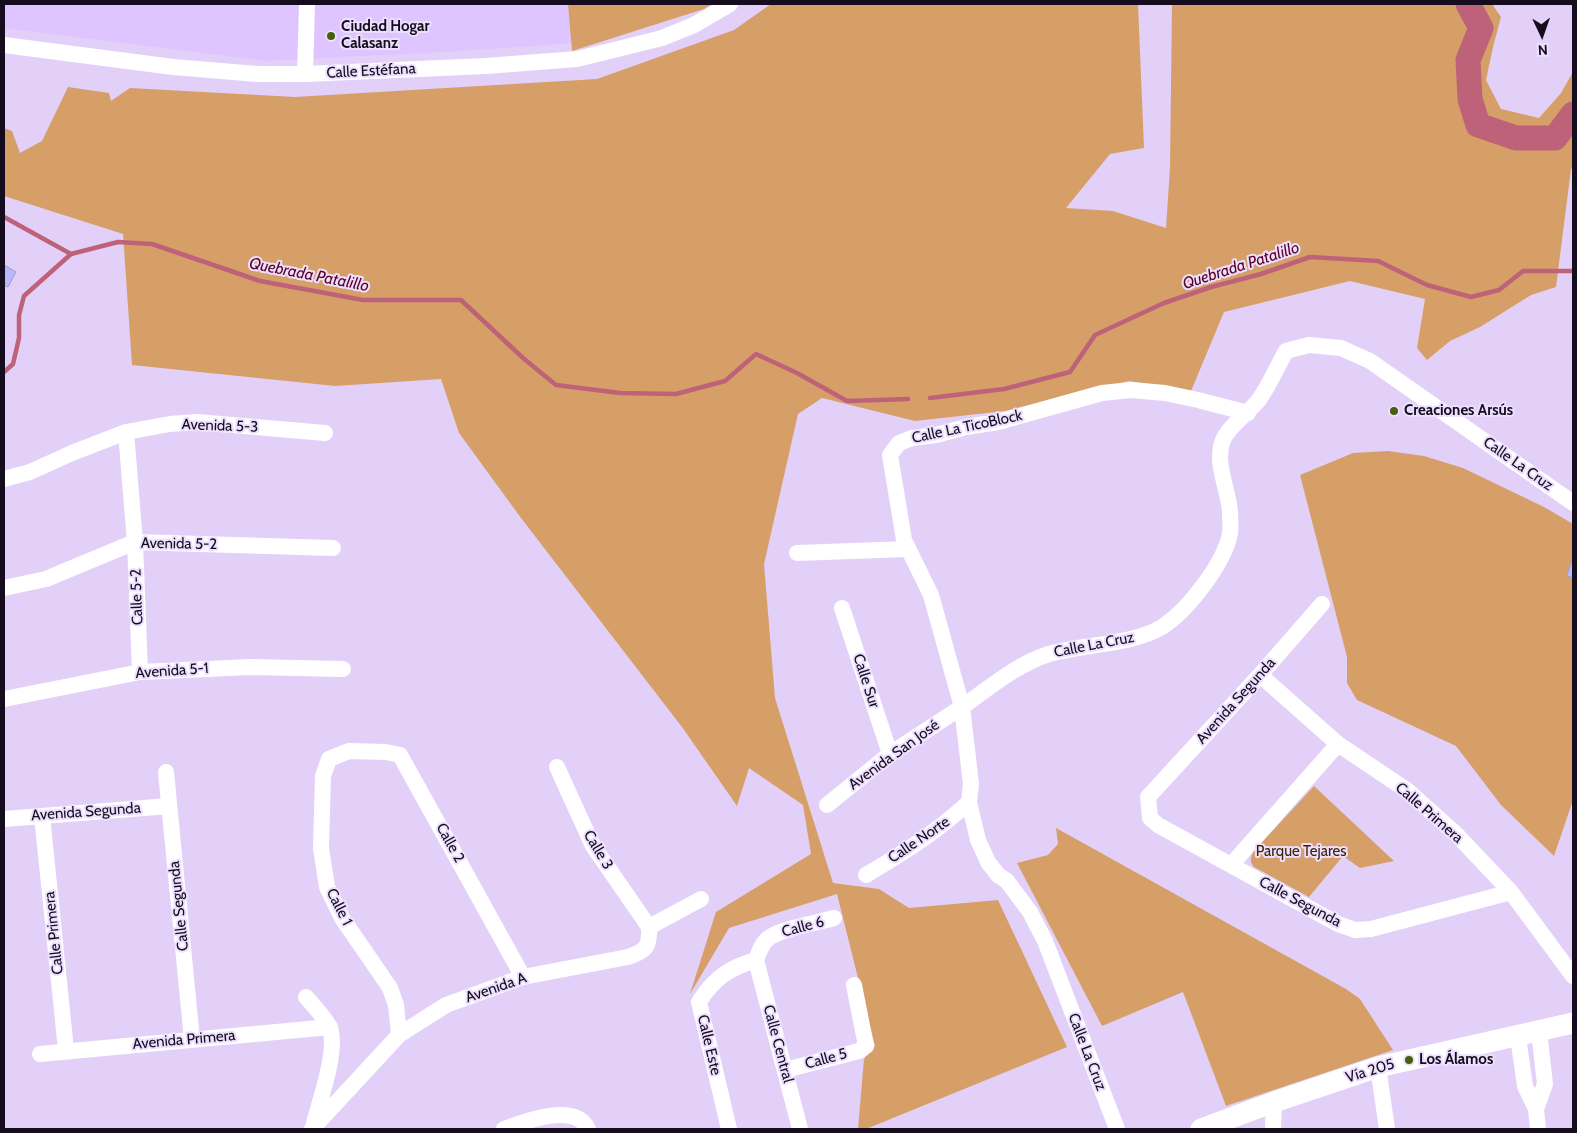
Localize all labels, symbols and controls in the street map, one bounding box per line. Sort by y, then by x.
north arrow [1517,10,1567,60]
place label: Ciudad Hogar Calasanz [341,18,430,53]
marker: Ciudad Hogar Calasanz [325,30,337,42]
text: N [1537,41,1548,59]
street label: Calle Estéfana [326,60,416,82]
water label: Quebrada Patalillo [1180,238,1302,294]
water label: Quebrada Patalillo [247,254,371,296]
place label: Creaciones Arsús [1404,402,1513,420]
marker: Creaciones Arsús [1388,405,1400,417]
street label: Calle La TicoBlock [910,407,1024,447]
street label: Avenida 5-3 [181,416,259,436]
street label: Calle La Cruz [1480,433,1556,495]
street label: Avenida 5-2 [141,534,217,554]
street label: Calle 5-2 [127,568,147,626]
street label: Calle La Cruz [1052,628,1136,662]
street label: Calle Sur [849,652,883,710]
street label: Avenida Segunda [1193,654,1279,748]
street label: Avenida 5-1 [135,659,209,683]
street label: Avenida San José [845,716,943,794]
street label: Calle Primera [1392,779,1466,847]
street label: Avenida Segunda [31,799,141,825]
street label: Calle Norte [885,813,953,867]
street label: Calle 2 [432,820,468,866]
street label: Calle 3 [579,827,617,873]
park label: Parque Tejares [1256,843,1346,861]
street label: Calle Segunda [165,860,193,952]
street label: Calle Segunda [1256,873,1344,931]
street label: Calle 1 [322,885,356,929]
street label: Calle Primera [41,891,67,975]
street label: Calle 6 [780,913,826,941]
street label: Avenida A [463,969,529,1007]
street label: Calle Central [759,1003,797,1085]
street label: Calle La Cruz [1064,1011,1110,1093]
street label: Calle Este [693,1013,725,1077]
street label: Avenida Primera [132,1027,236,1053]
street label: Calle 5 [803,1045,849,1073]
place label: Los Álamos [1419,1051,1493,1069]
marker: Los Álamos [1403,1054,1415,1066]
street label: Vía 205 [1343,1055,1397,1087]

